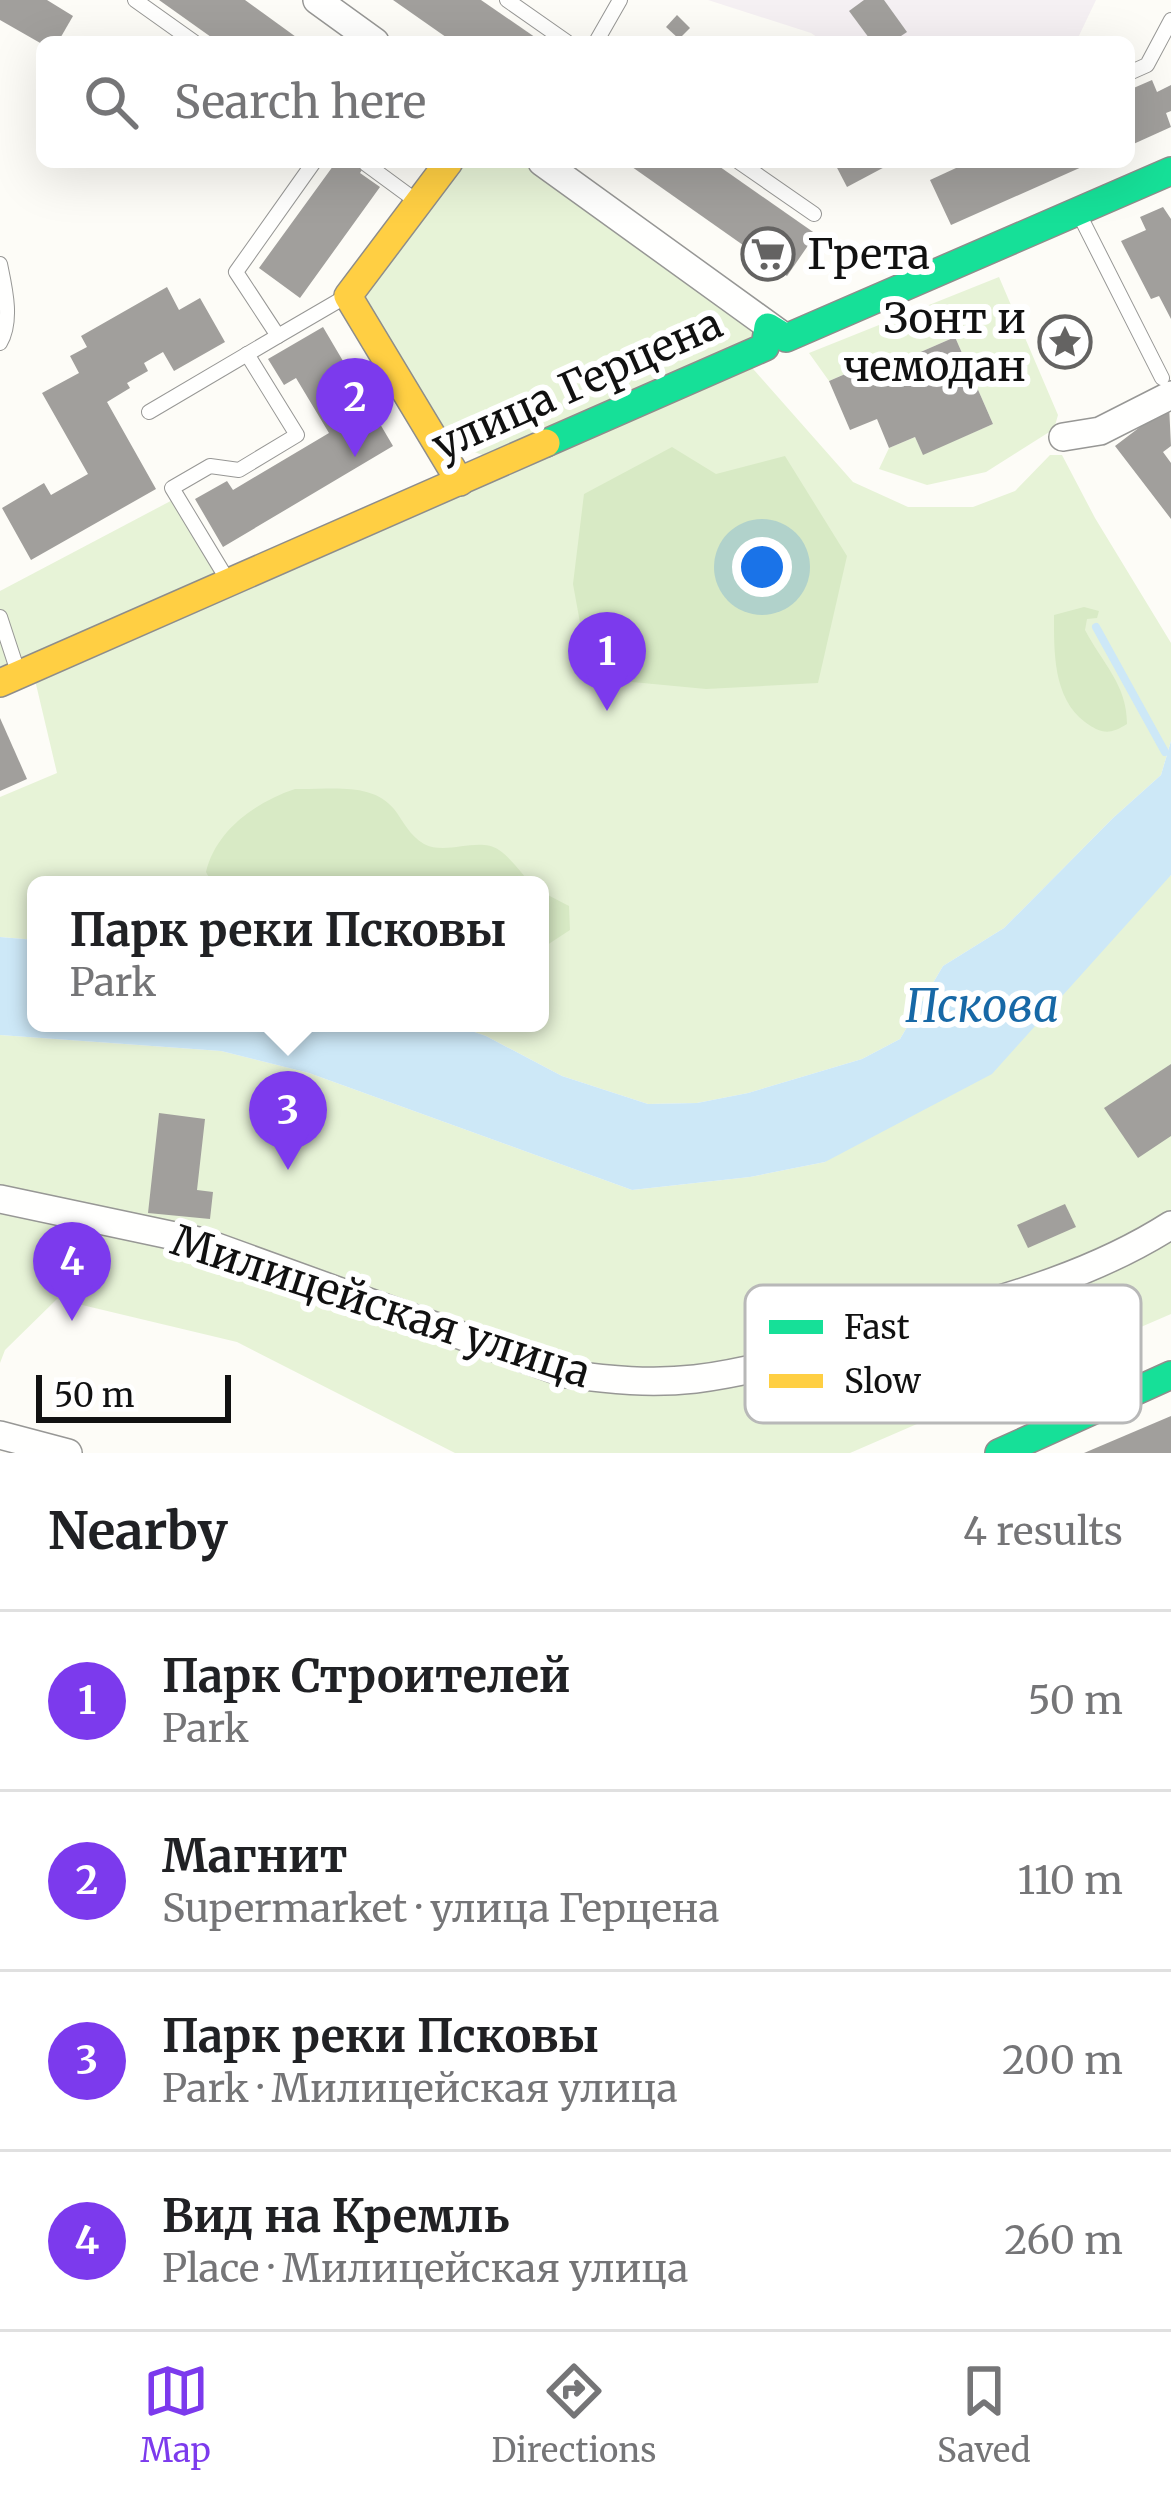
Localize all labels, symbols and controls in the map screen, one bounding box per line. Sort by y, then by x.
search box [36,36,1135,168]
icon: search [78,69,144,135]
text: Search here [174,74,426,130]
supermarket icon: Грета [740,226,796,282]
place label: Грета [807,228,930,280]
place label: Зонт и чемодан [843,292,1026,392]
street label: улица Герцена [424,297,730,471]
place icon: Зонт и чемодан [1037,314,1093,370]
pin: 2 [316,358,394,457]
your location [732,537,792,597]
pin: 1 [568,612,646,711]
popup [27,876,549,1032]
text: Парк реки Псковы [69,902,507,958]
text: Park [69,958,156,1007]
water label: Пскова [905,978,1059,1034]
pin: 3 [249,1071,327,1170]
street label: Милицейская улица [165,1214,597,1398]
pin: 4 [33,1222,111,1321]
legend [745,1285,1141,1423]
text: Fast [844,1307,910,1348]
text: Slow [844,1361,922,1402]
scale bar [36,1369,231,1422]
text: 50 m [54,1375,135,1416]
text: Nearby [48,1499,228,1563]
text: 4 results [963,1507,1123,1556]
text: Парк Строителей [162,1648,571,1704]
text: 1 [78,1676,96,1725]
text: 50 m [1028,1676,1123,1725]
text: Park [162,1704,249,1753]
text: Магнит [162,1828,347,1884]
text: 2 [76,1856,98,1905]
text: 110 m [1018,1856,1123,1905]
text: Supermarket · улица Герцена [162,1884,719,1933]
text: Парк реки Псковы [162,2008,599,2064]
text: 3 [76,2036,98,2085]
text: 200 m [1002,2036,1123,2085]
text: Park · Милицейская улица [162,2064,678,2113]
text: Вид на Кремль [162,2188,510,2244]
text: 4 [75,2216,99,2265]
text: 260 m [1004,2216,1123,2265]
text: Place · Милицейская улица [162,2244,689,2293]
tab: Map [140,2358,211,2471]
tab: Directions [491,2358,656,2471]
tab: Saved [937,2358,1031,2471]

